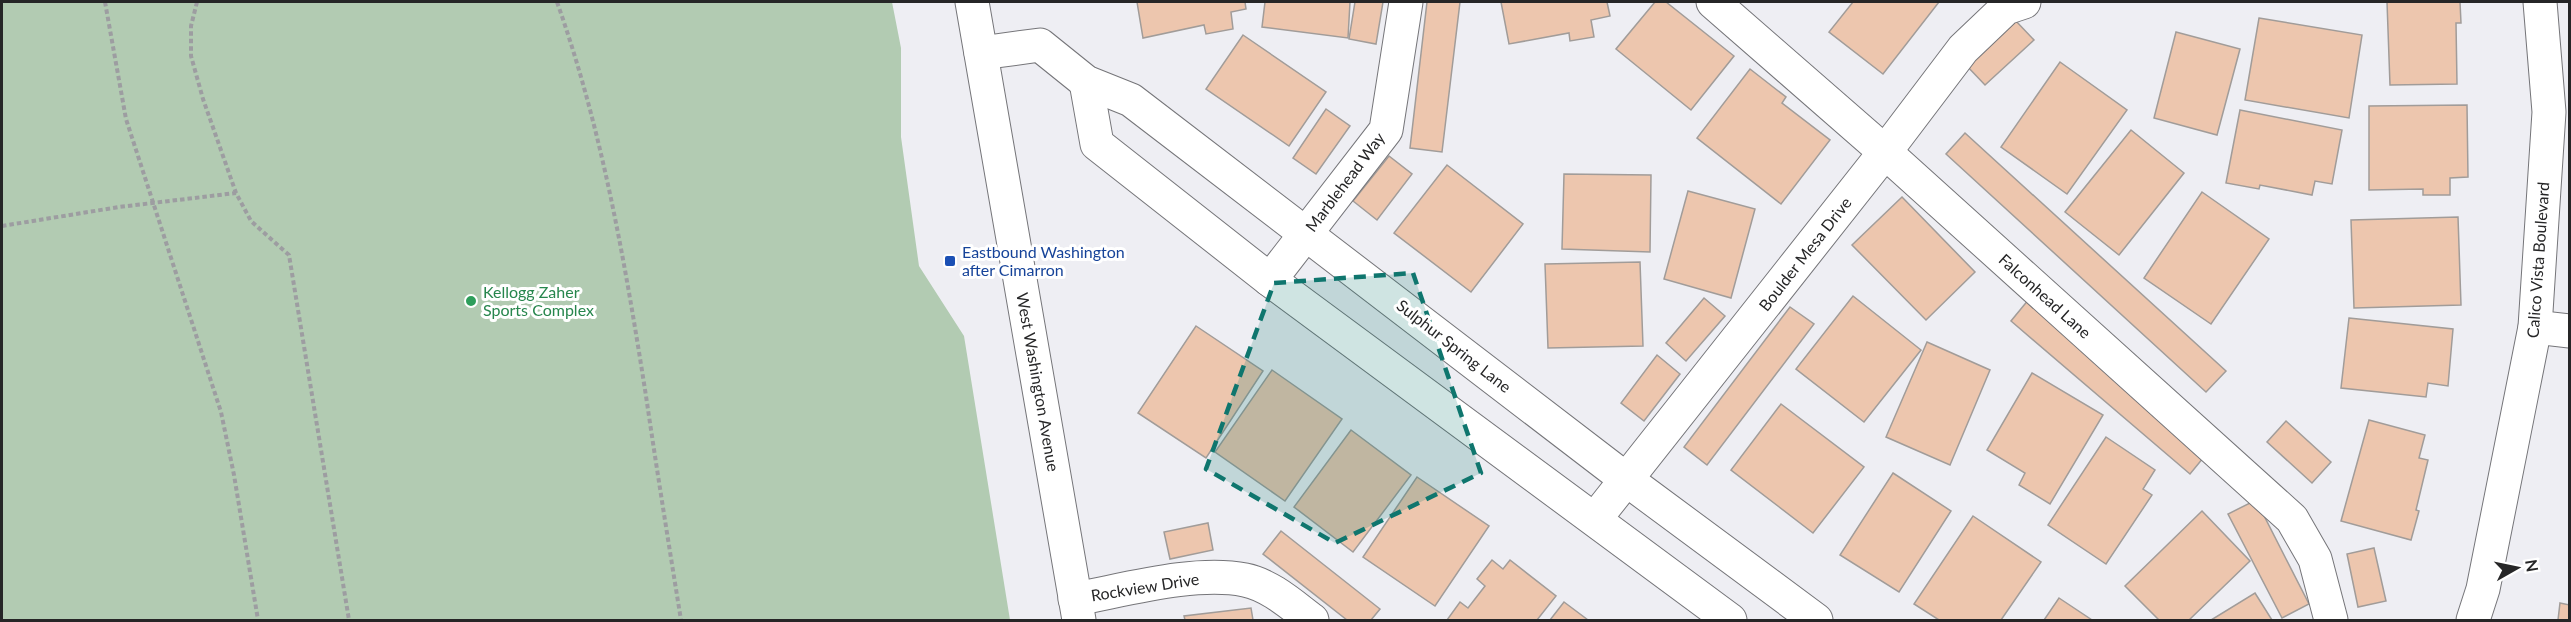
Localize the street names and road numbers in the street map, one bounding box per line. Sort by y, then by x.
street label: Marblehead Way [1301,128,1389,235]
street label: Calico Vista Boulevard [2523,181,2552,339]
street label: Boulder Mesa Drive [1754,193,1855,314]
street label: Falconhead Lane [1995,249,2095,342]
street label: West Washington Avenue [1013,291,1064,473]
street label: Sulphur Spring Lane [1393,295,1515,396]
street label: Rockview Drive [1089,569,1200,604]

